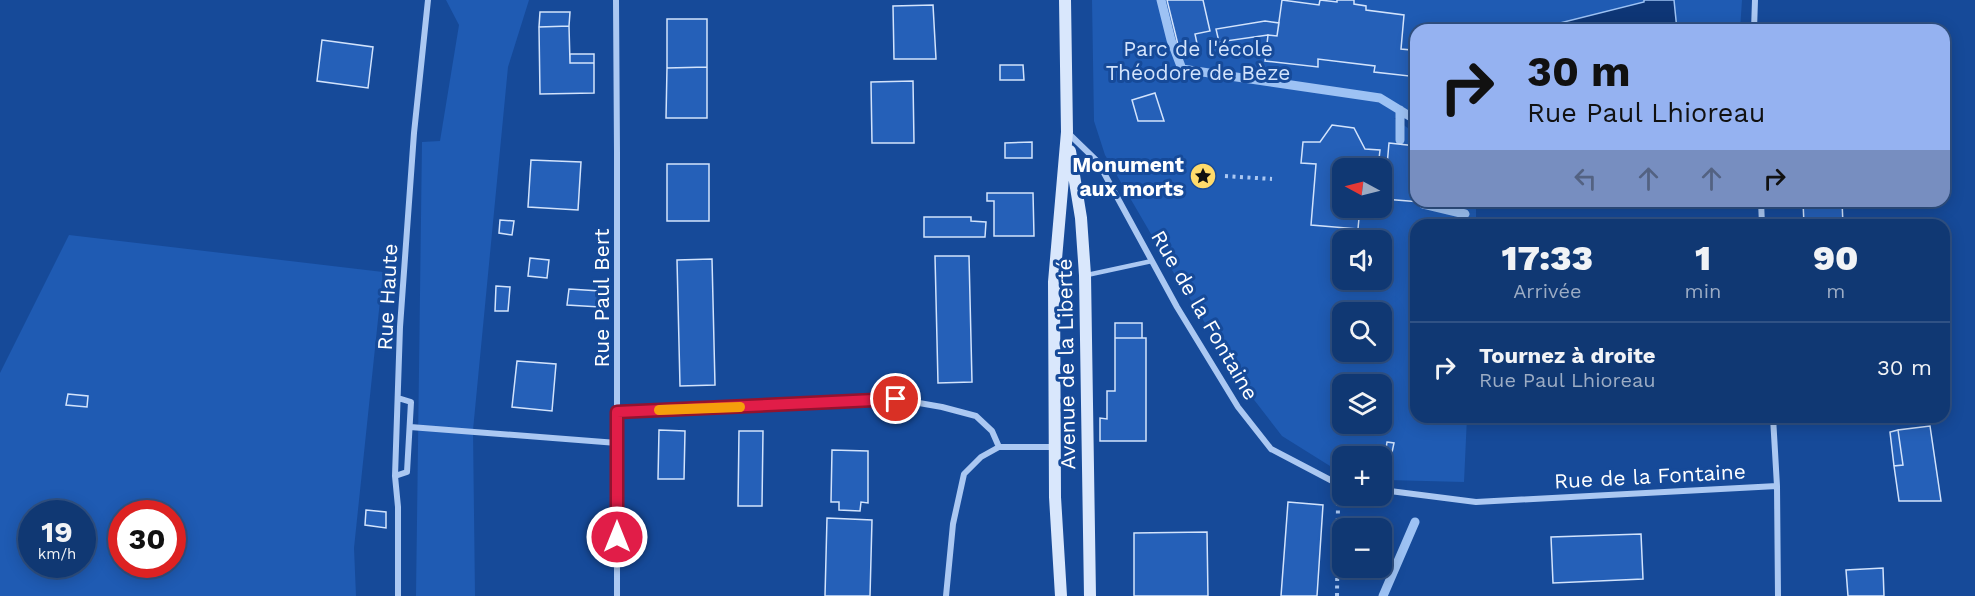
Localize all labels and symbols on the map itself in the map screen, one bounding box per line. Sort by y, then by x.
park label: Parc de l'école Théodore de Bèze [1106,36,1290,85]
place label: Monument aux morts [1072,152,1184,201]
north arrow [1332,158,1392,218]
place icon: Monument aux morts [1188,161,1218,191]
street label: Rue de la Fontaine [1146,226,1264,404]
street label: Rue Paul Bert [589,228,614,368]
street label: Rue Haute [372,243,402,351]
street label: Avenue de la Liberté [1052,258,1080,470]
pin [870,373,921,424]
street label: Rue de la Fontaine [1554,458,1746,494]
speed limit sign: 30 [108,500,186,578]
position arrow [585,505,649,569]

